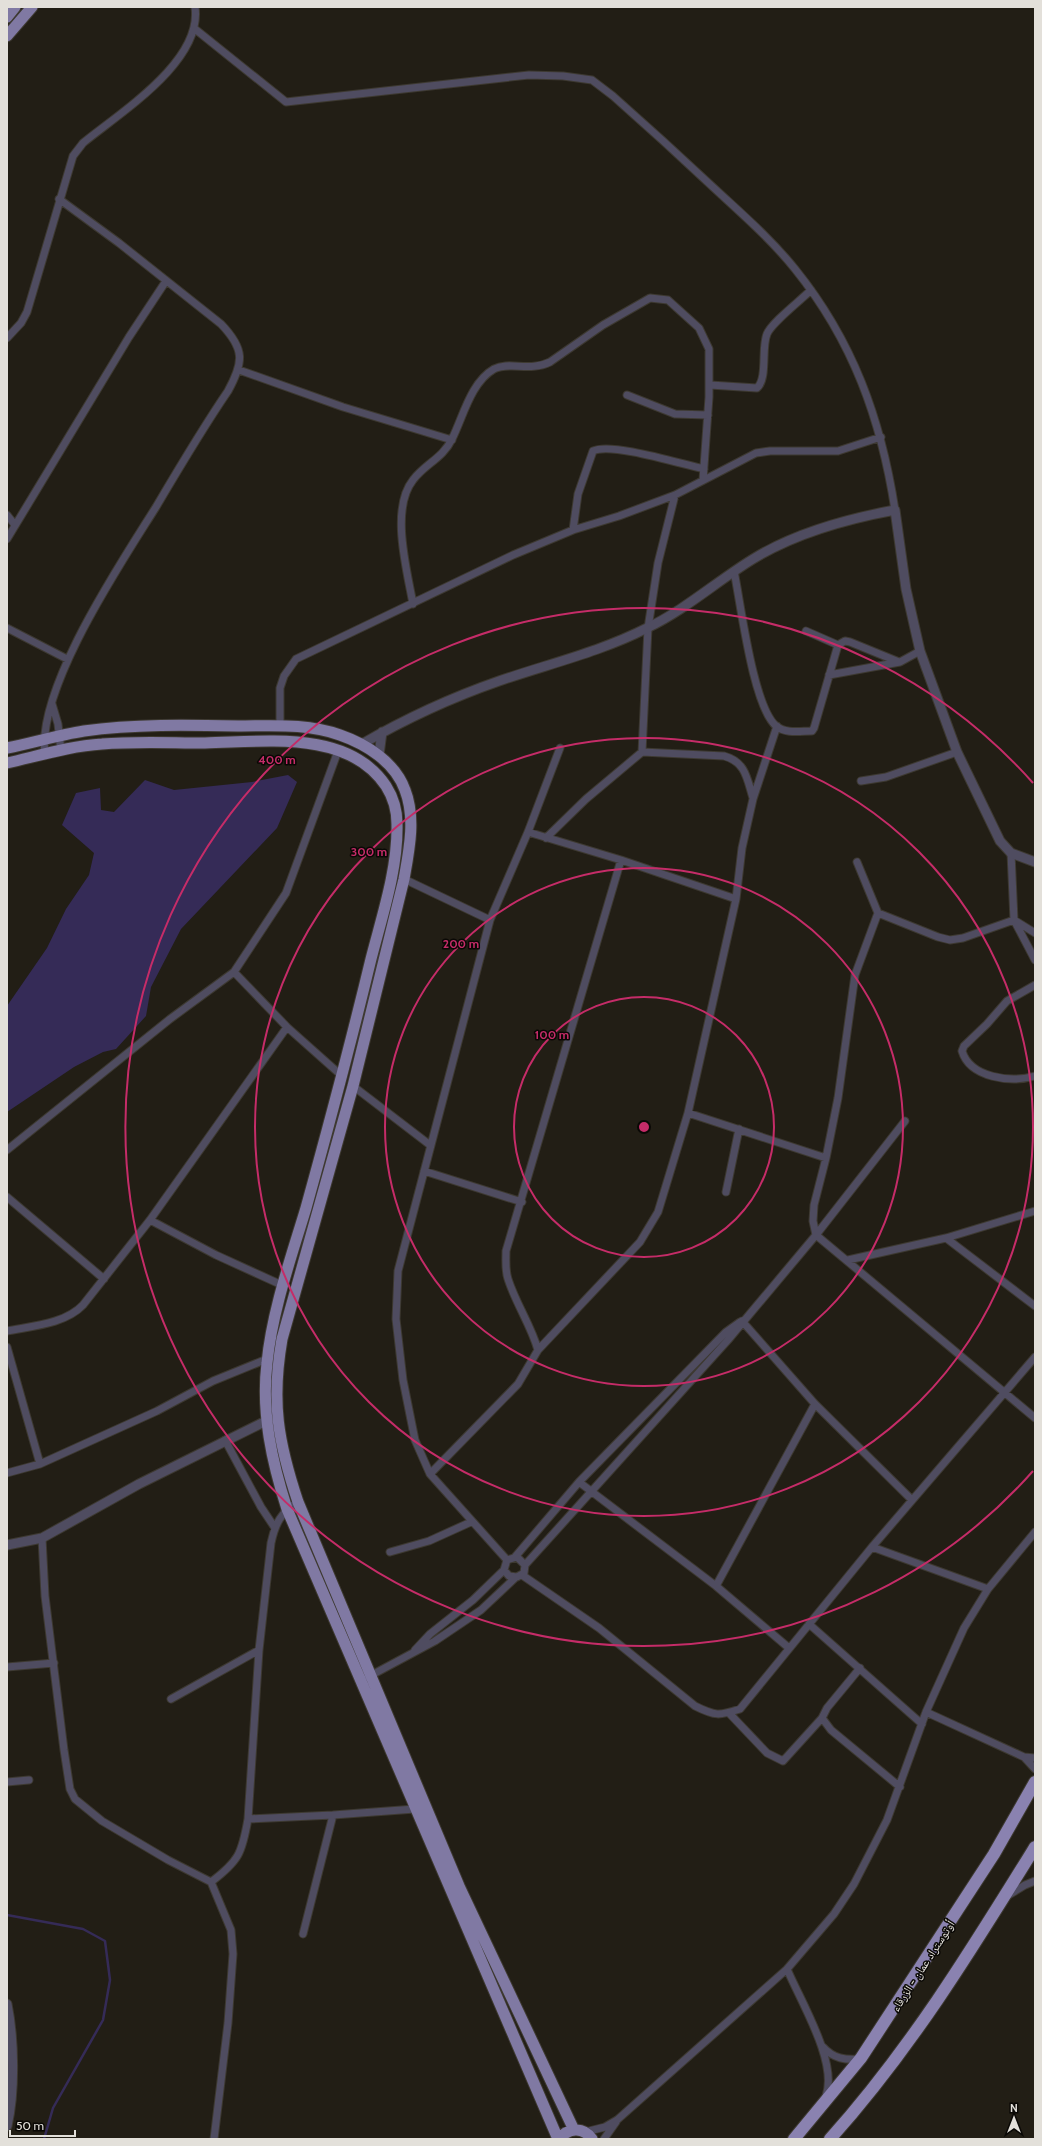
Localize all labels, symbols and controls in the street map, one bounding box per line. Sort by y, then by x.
text: 400 m [258,752,296,767]
text: 300 m [351,844,387,859]
text: 200 m [443,936,479,951]
text: 100 m [535,1027,569,1042]
centre of rings [637,1120,651,1134]
street label: أوتوستراد عمان - الزرقاء [888,1917,958,2014]
north arrow [994,2098,1034,2138]
text: N [1010,2101,1018,2115]
scale bar [10,2112,75,2138]
text: 50 m [16,2118,44,2133]

